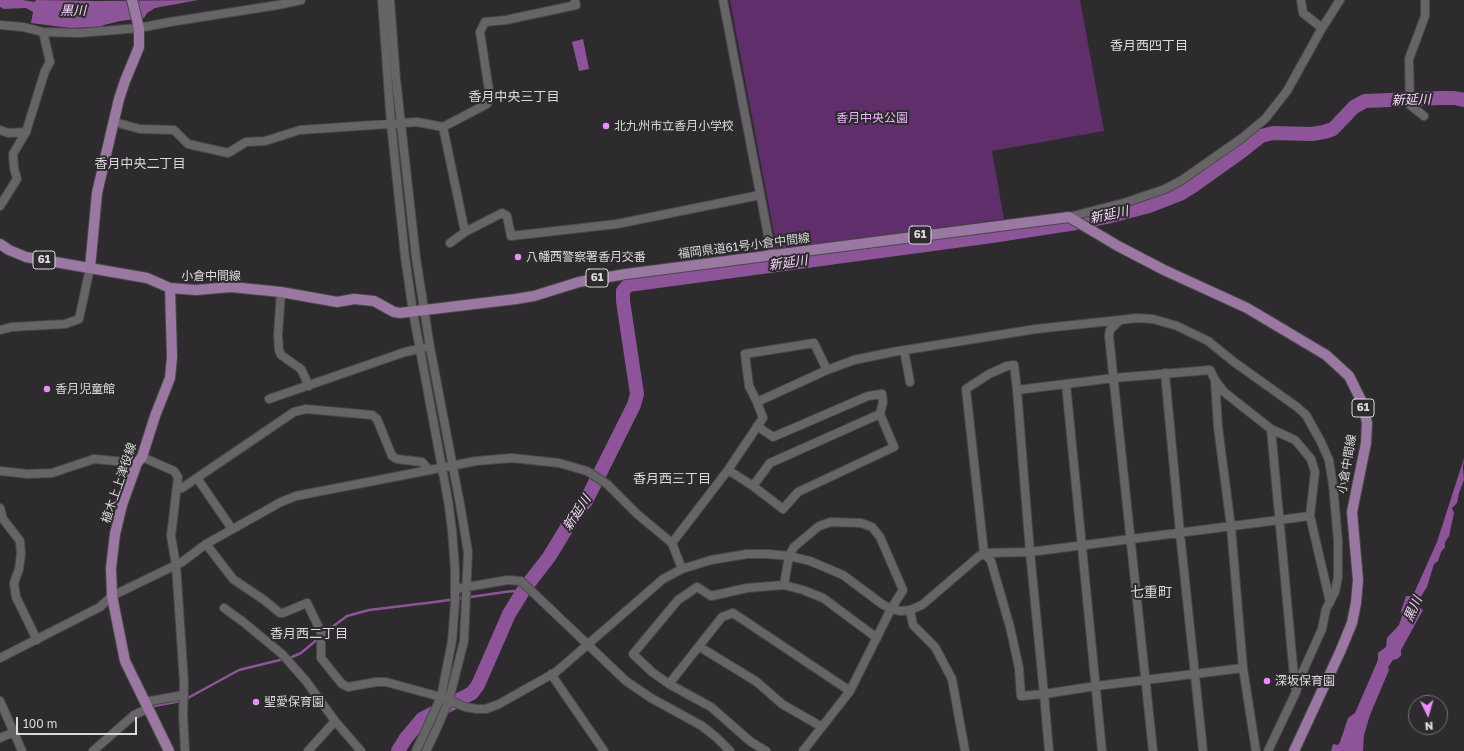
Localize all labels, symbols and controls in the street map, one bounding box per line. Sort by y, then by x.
water label: 黒川 [60,3,86,19]
district label: 香月西四丁目 [1110,38,1188,54]
district label: 香月中央三丁目 [469,89,559,105]
water label: 新延川 [1391,92,1431,108]
park label: 香月中央公園 [836,111,908,125]
place label: 北九州市立香月小学校 [614,119,734,133]
marker: 北九州市立香月小学校 [601,121,611,131]
district label: 香月中央二丁目 [95,156,185,172]
water label: 新延川 [1088,203,1130,227]
road number: 61 [909,226,931,244]
street label: 福岡県道61号小倉中間線 [677,231,811,261]
place label: 八幡西警察署香月交番 [526,250,646,264]
road number: 61 [33,251,55,269]
marker: 八幡西警察署香月交番 [513,252,523,262]
water label: 新延川 [768,253,808,273]
street label: 小倉中間線 [181,269,241,283]
road number: 61 [586,269,608,287]
place label: 香月児童館 [55,382,115,396]
marker: 香月児童館 [42,384,52,394]
road number: 61 [1352,399,1374,417]
street label: 小倉中間線 [1335,433,1359,495]
street label: 植木上上津役線 [99,441,139,525]
district label: 香月西三丁目 [633,471,711,487]
water label: 新延川 [560,492,594,534]
district label: 七重町 [1130,585,1172,601]
water label: 黒川 [1401,594,1425,624]
district label: 香月西二丁目 [270,626,348,642]
place label: 深坂保育園 [1275,674,1335,688]
marker: 深坂保育園 [1262,676,1272,686]
place label: 聖愛保育園 [264,695,324,709]
north arrow [1408,695,1448,735]
marker: 聖愛保育園 [251,697,261,707]
scale bar [18,709,139,735]
text: 100 m [23,716,57,731]
text: N [1424,720,1434,733]

